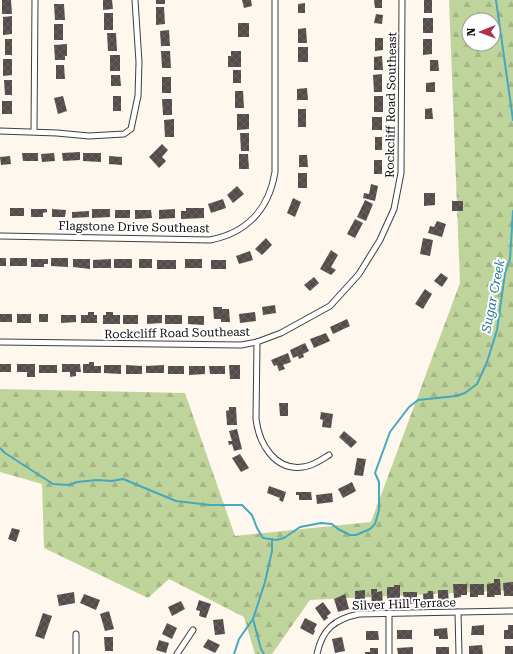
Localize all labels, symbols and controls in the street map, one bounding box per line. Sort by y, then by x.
north arrow [461,12,501,52]
text: N [465,27,478,37]
street label: Rockcliff Road Southeast [383,31,399,178]
street label: Flagstone Drive Southeast [58,219,210,235]
water label: Sugar Creek [478,257,508,335]
street label: Rockcliff Road Southeast [104,325,251,341]
street label: Silver Hill Terrace [352,595,457,613]

